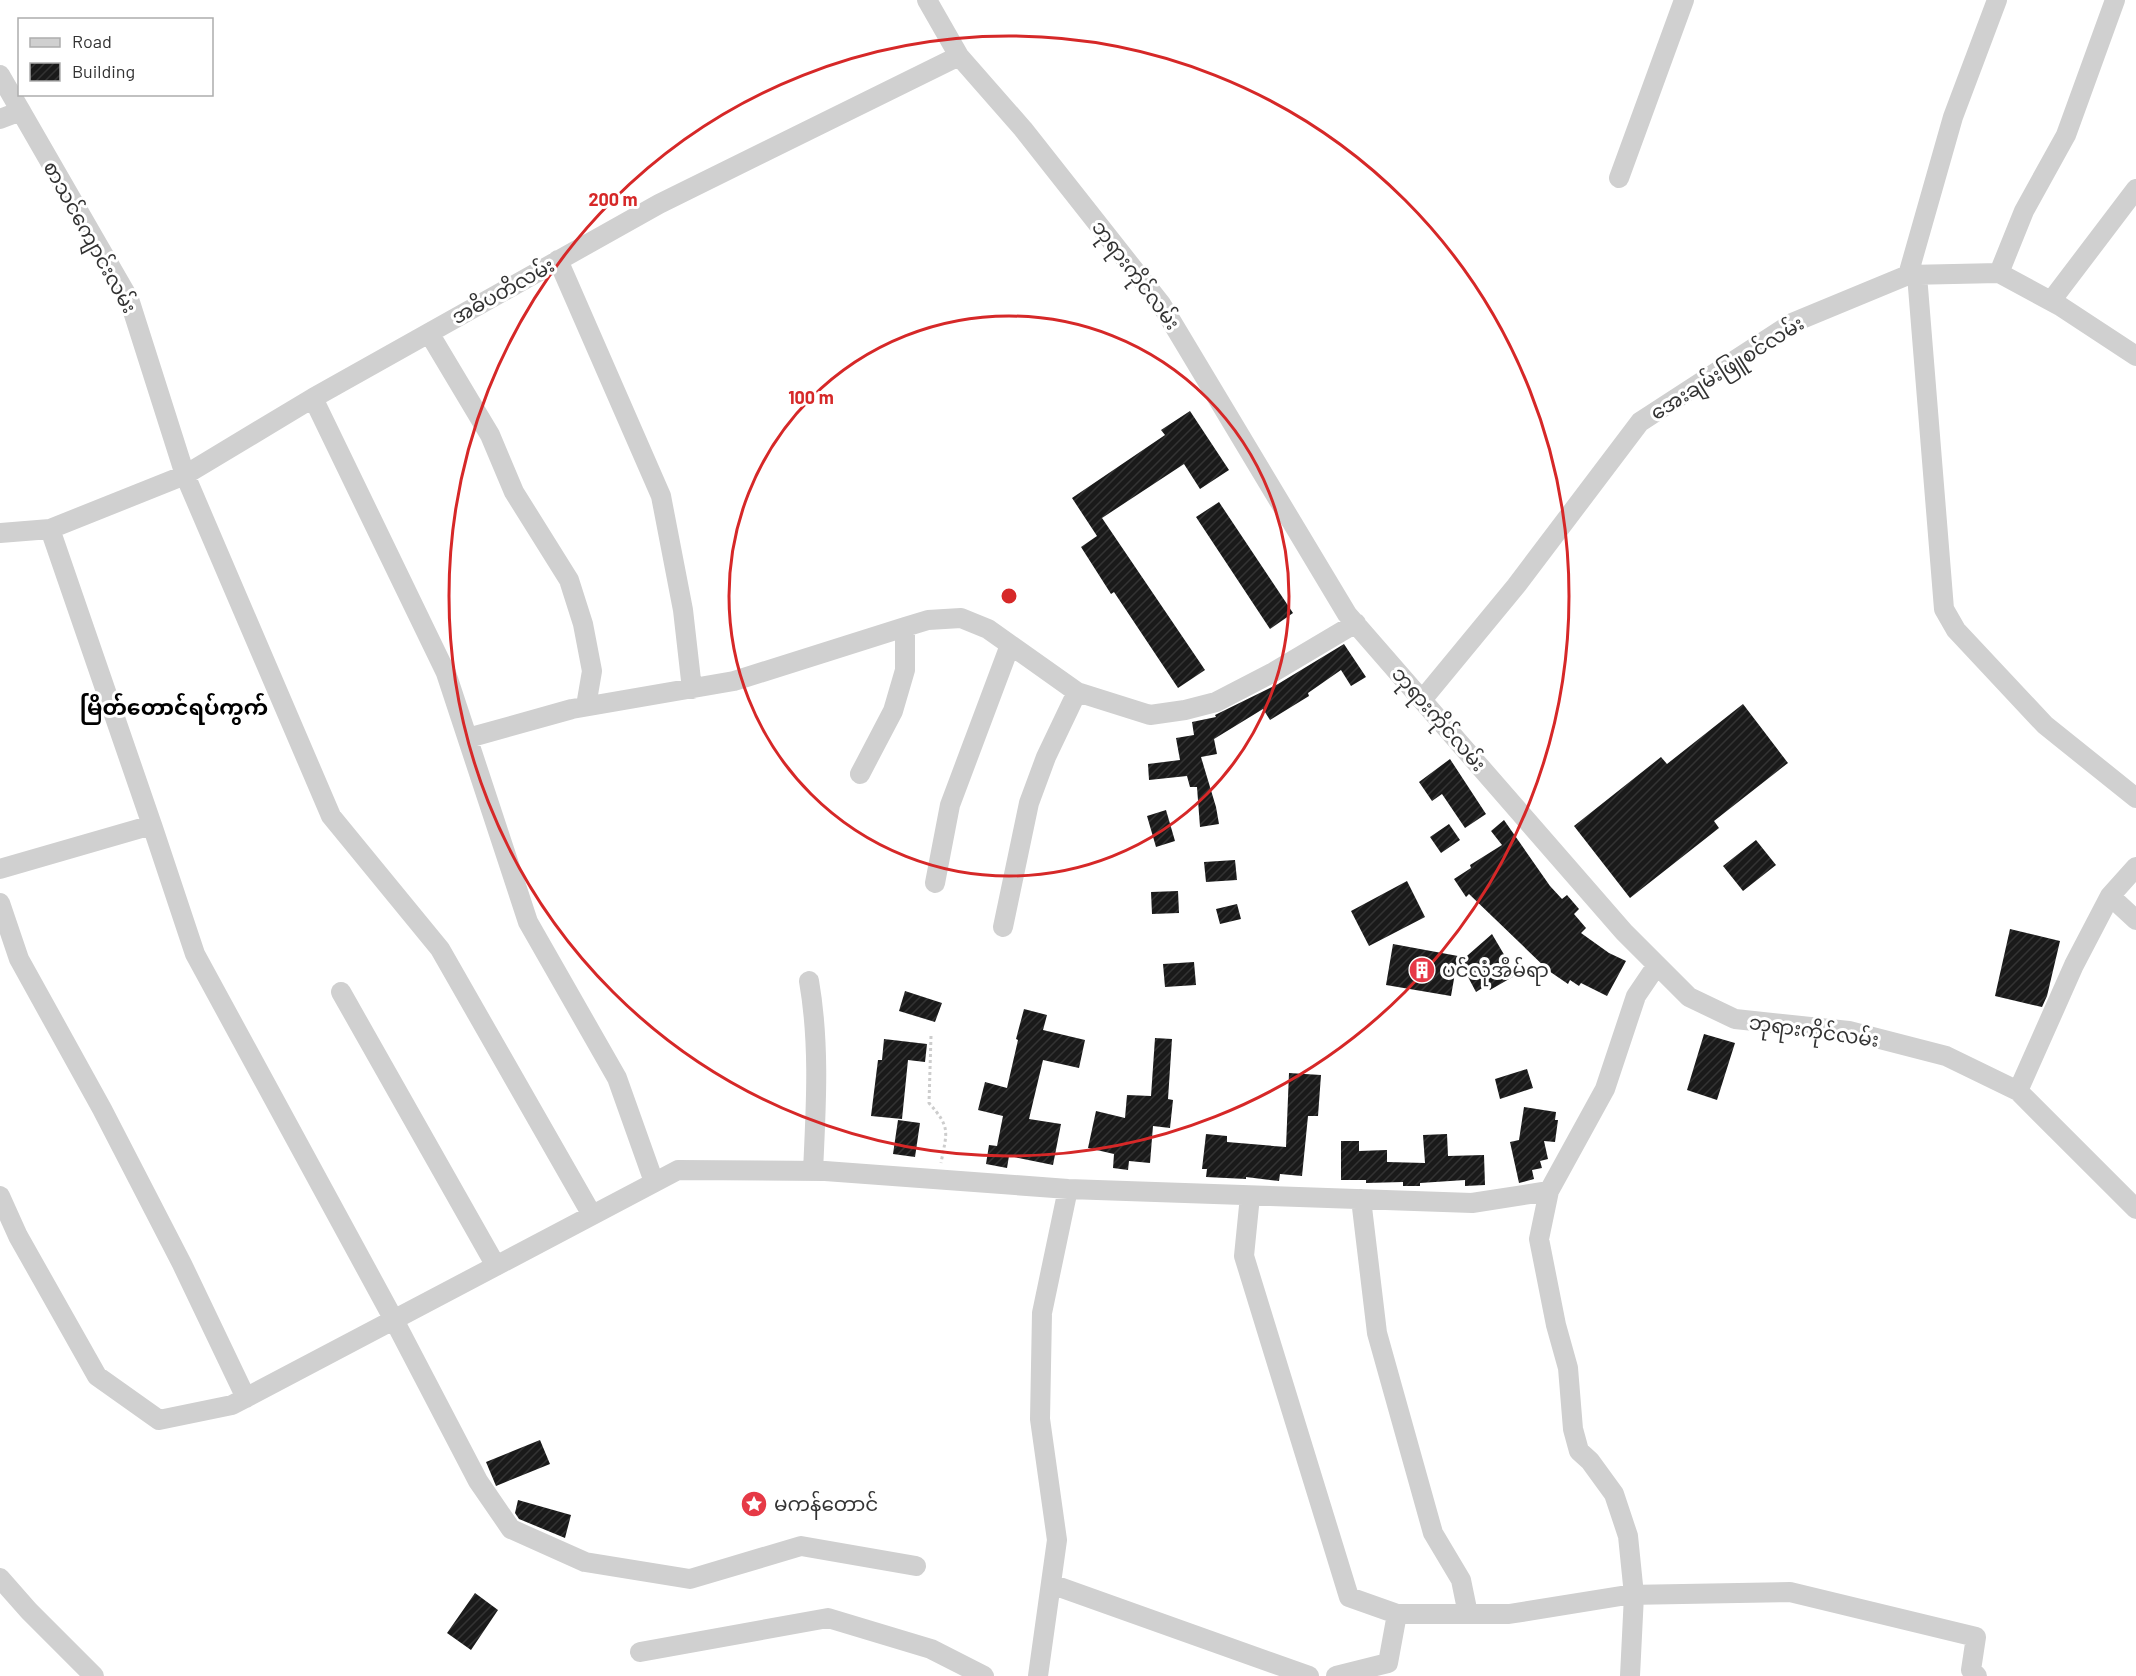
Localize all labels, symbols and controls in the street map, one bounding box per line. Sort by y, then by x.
legend [18,18,213,96]
text: Road [72,30,112,52]
text: Building [72,60,135,82]
street label: စာသင်ကျောင်းလမ်း [35,156,143,319]
text: 200 m [588,188,638,210]
street label: ဘုရားကိုင်လမ်း [1083,214,1187,337]
street label: အဓိပတိလမ်း [446,251,558,328]
street label: အေးချမ်းဖြူစင်လမ်း [1645,309,1810,428]
text: 100 m [788,386,834,408]
centre of rings [999,586,1019,606]
street label: ဘုရားကိုင်လမ်း [1383,660,1492,779]
district label: မြိတ်တောင်ရပ်ကွက် [80,692,268,725]
building icon: ပင်လုံအိမ်ရာ [1407,955,1437,985]
place label: ပင်လုံအိမ်ရာ [1442,956,1549,987]
street label: ဘုရားကိုင်လမ်း [1747,1008,1881,1057]
place icon: မကန်တောင် [739,1489,769,1519]
place label: မကန်တောင် [774,1490,878,1520]

